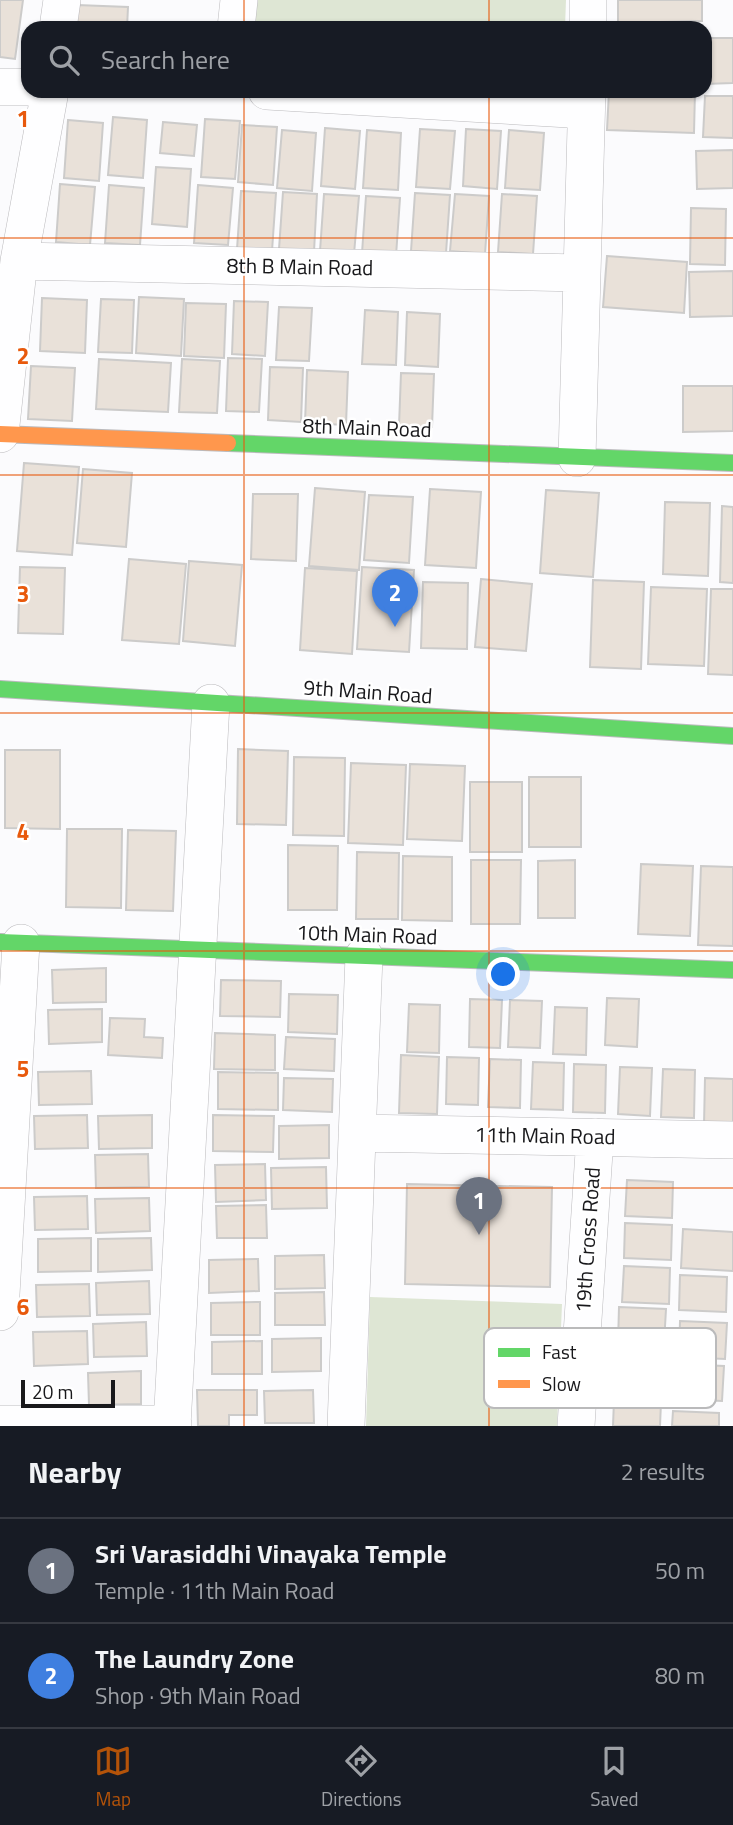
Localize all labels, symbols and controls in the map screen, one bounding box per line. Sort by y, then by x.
search box [21,21,712,98]
text: Search here [101,40,230,79]
icon: search [45,41,83,79]
text: 1 [17,101,29,136]
street label: 8th B Main Road [226,249,374,283]
text: 2 [17,338,29,373]
street label: 8th Main Road [302,409,432,445]
pin: 2 [372,569,418,627]
text: 3 [17,576,29,611]
street label: 9th Main Road [303,671,434,711]
text: 4 [17,814,29,849]
street label: 10th Main Road [296,916,438,952]
your location [486,957,520,991]
text: 5 [17,1051,29,1086]
street label: 11th Main Road [474,1118,616,1152]
street label: 19th Cross Road [566,1166,608,1314]
pin: 1 [456,1177,502,1235]
text: 6 [17,1289,30,1324]
legend [484,1328,716,1408]
text: Fast [542,1337,577,1366]
text: Slow [542,1369,581,1398]
scale bar [21,1377,116,1409]
text: 20 m [32,1377,73,1406]
text: Nearby [28,1449,121,1495]
text: 2 results [621,1454,705,1489]
text: Sri Varasiddhi Vinayaka Temple [95,1534,447,1573]
text: 1 [45,1553,57,1588]
text: 50 m [655,1553,705,1588]
text: Temple · 11th Main Road [95,1573,334,1608]
text: The Laundry Zone [95,1639,294,1678]
text: 2 [45,1658,57,1693]
text: 80 m [655,1658,705,1693]
text: Shop · 9th Main Road [95,1678,301,1713]
tab: Map [94,1742,132,1813]
tab: Directions [321,1742,402,1813]
tab: Saved [590,1742,639,1813]

